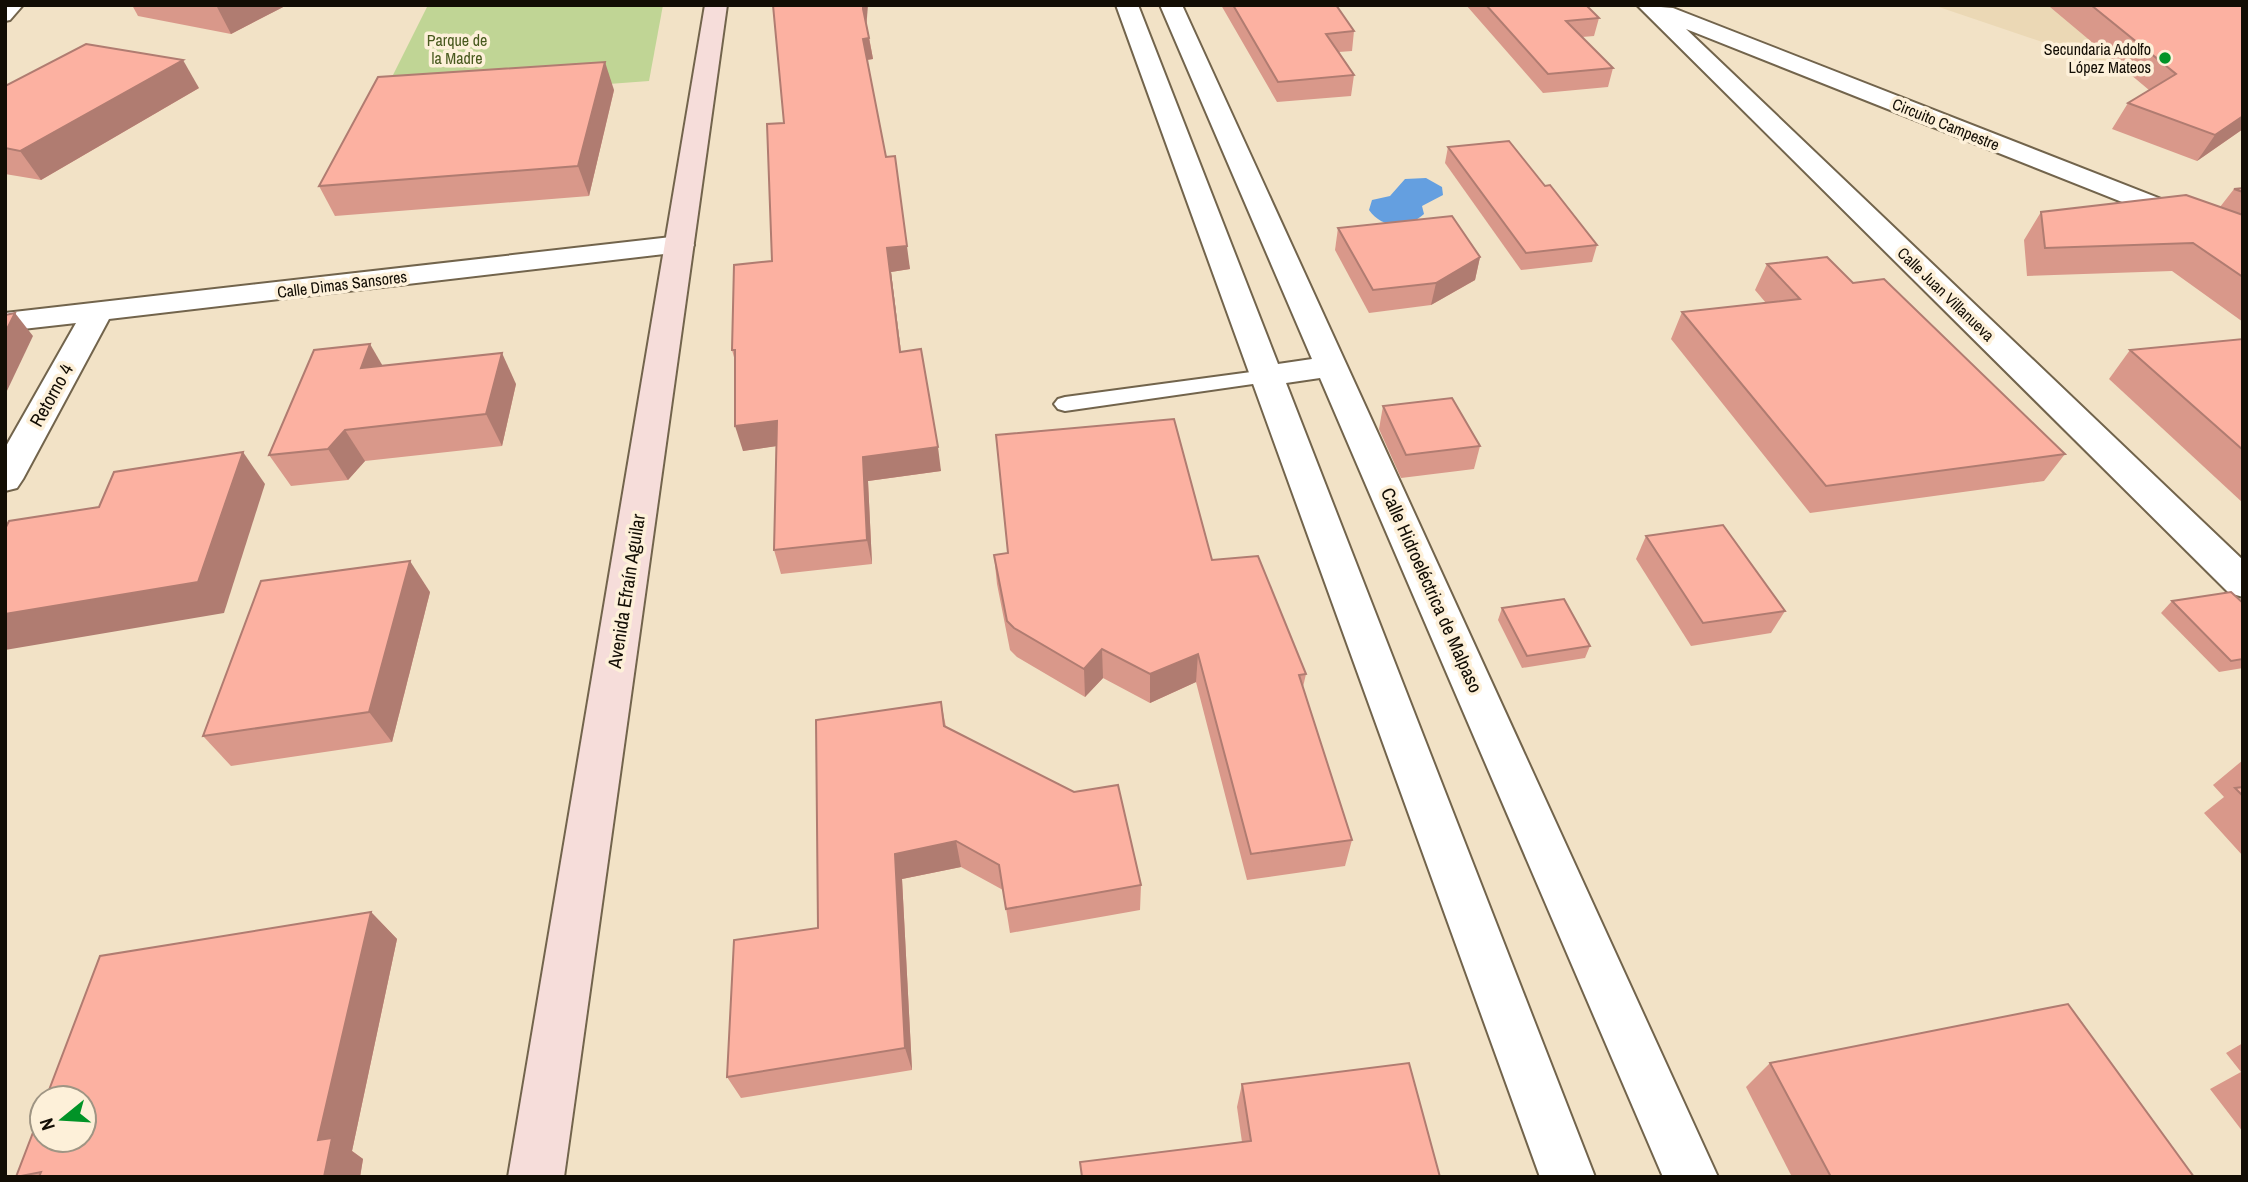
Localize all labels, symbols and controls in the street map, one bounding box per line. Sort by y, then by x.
park label: Parque de la Madre [427,29,487,69]
place label: Secundaria Adolfo López Mateos [2044,38,2151,78]
marker: Secundaria Adolfo López Mateos [2157,50,2173,66]
street label: Circuito Campestre [1889,92,2003,156]
street label: Calle Juan Villanueva [1893,242,2000,346]
street label: Calle Dimas Sansores [276,265,408,303]
street label: Retorno 4 [23,358,79,431]
street label: Calle Hidroeléctrica de Malpaso [1375,483,1489,697]
street label: Avenida Efraín Aguilar [601,511,651,671]
north arrow [28,1084,98,1154]
text: N [33,1115,61,1134]

